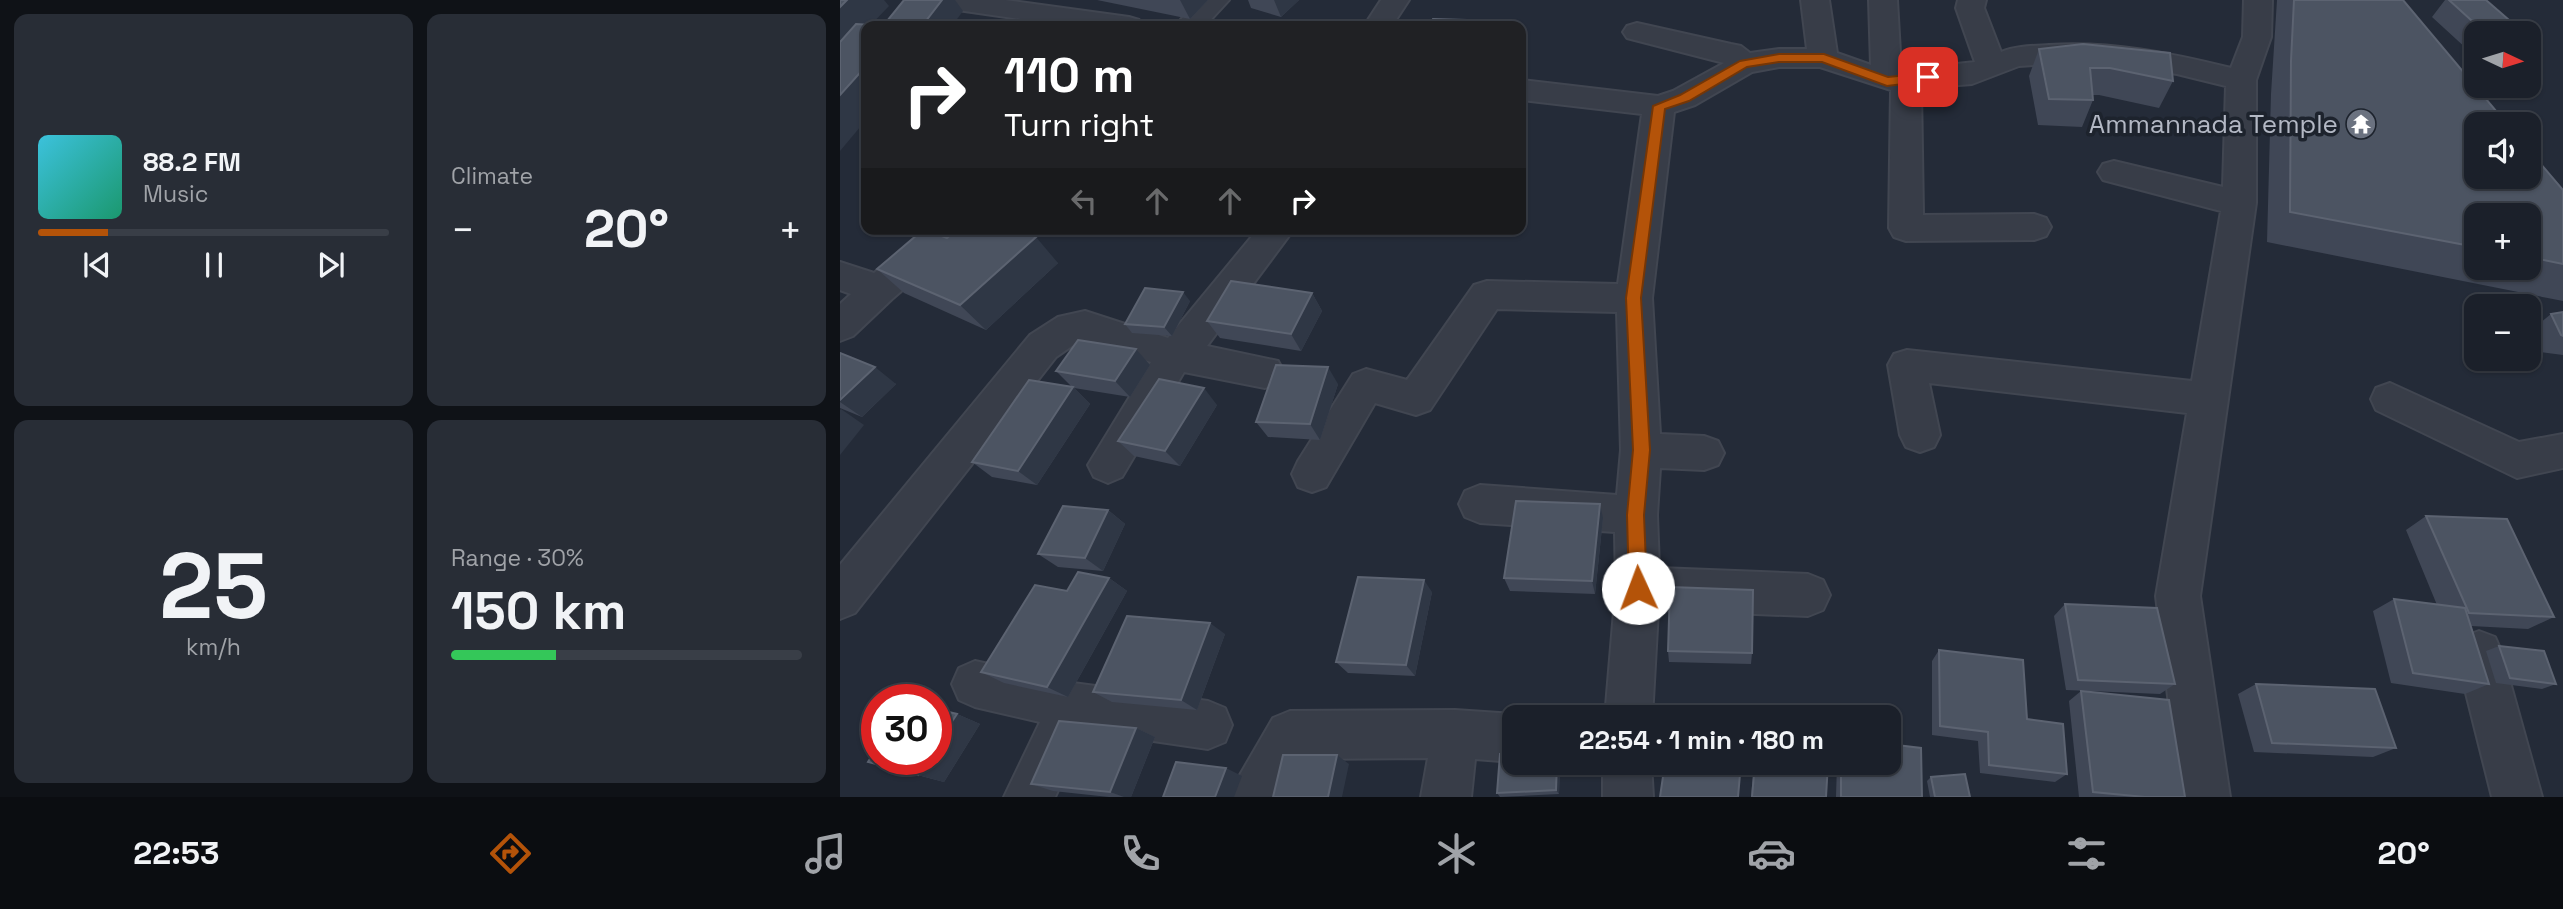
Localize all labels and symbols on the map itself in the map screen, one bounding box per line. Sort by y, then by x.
north arrow [2464,21,2541,98]
pin [1898,47,1958,107]
place label: Ammannada Temple [2089,107,2338,141]
temple icon: Ammannada Temple [2344,107,2378,141]
position arrow [1601,551,1675,625]
speed limit sign: 30 [861,684,952,775]

